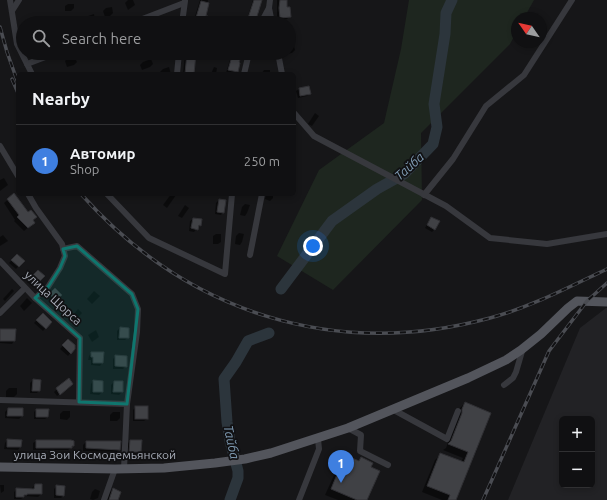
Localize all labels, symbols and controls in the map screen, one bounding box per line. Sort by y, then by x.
north arrow [511,12,547,48]
search box [16,16,296,60]
icon: search [30,27,52,49]
text: Search here [62,30,141,47]
text: Nearby [32,89,90,108]
text: Автомир [70,145,135,162]
water label: Тайба [392,149,426,183]
text: 1 [41,154,49,168]
text: 250 m [244,154,280,168]
text: Shop [70,162,99,176]
your location [303,236,323,256]
street label: улица Щорса [22,268,85,327]
map controls [559,416,595,488]
button: + [559,416,595,452]
water label: Тайба [222,424,242,460]
street label: улица Зои Космодемьянской [14,448,176,461]
pin: 1 [328,450,354,483]
button: − [559,452,595,488]

